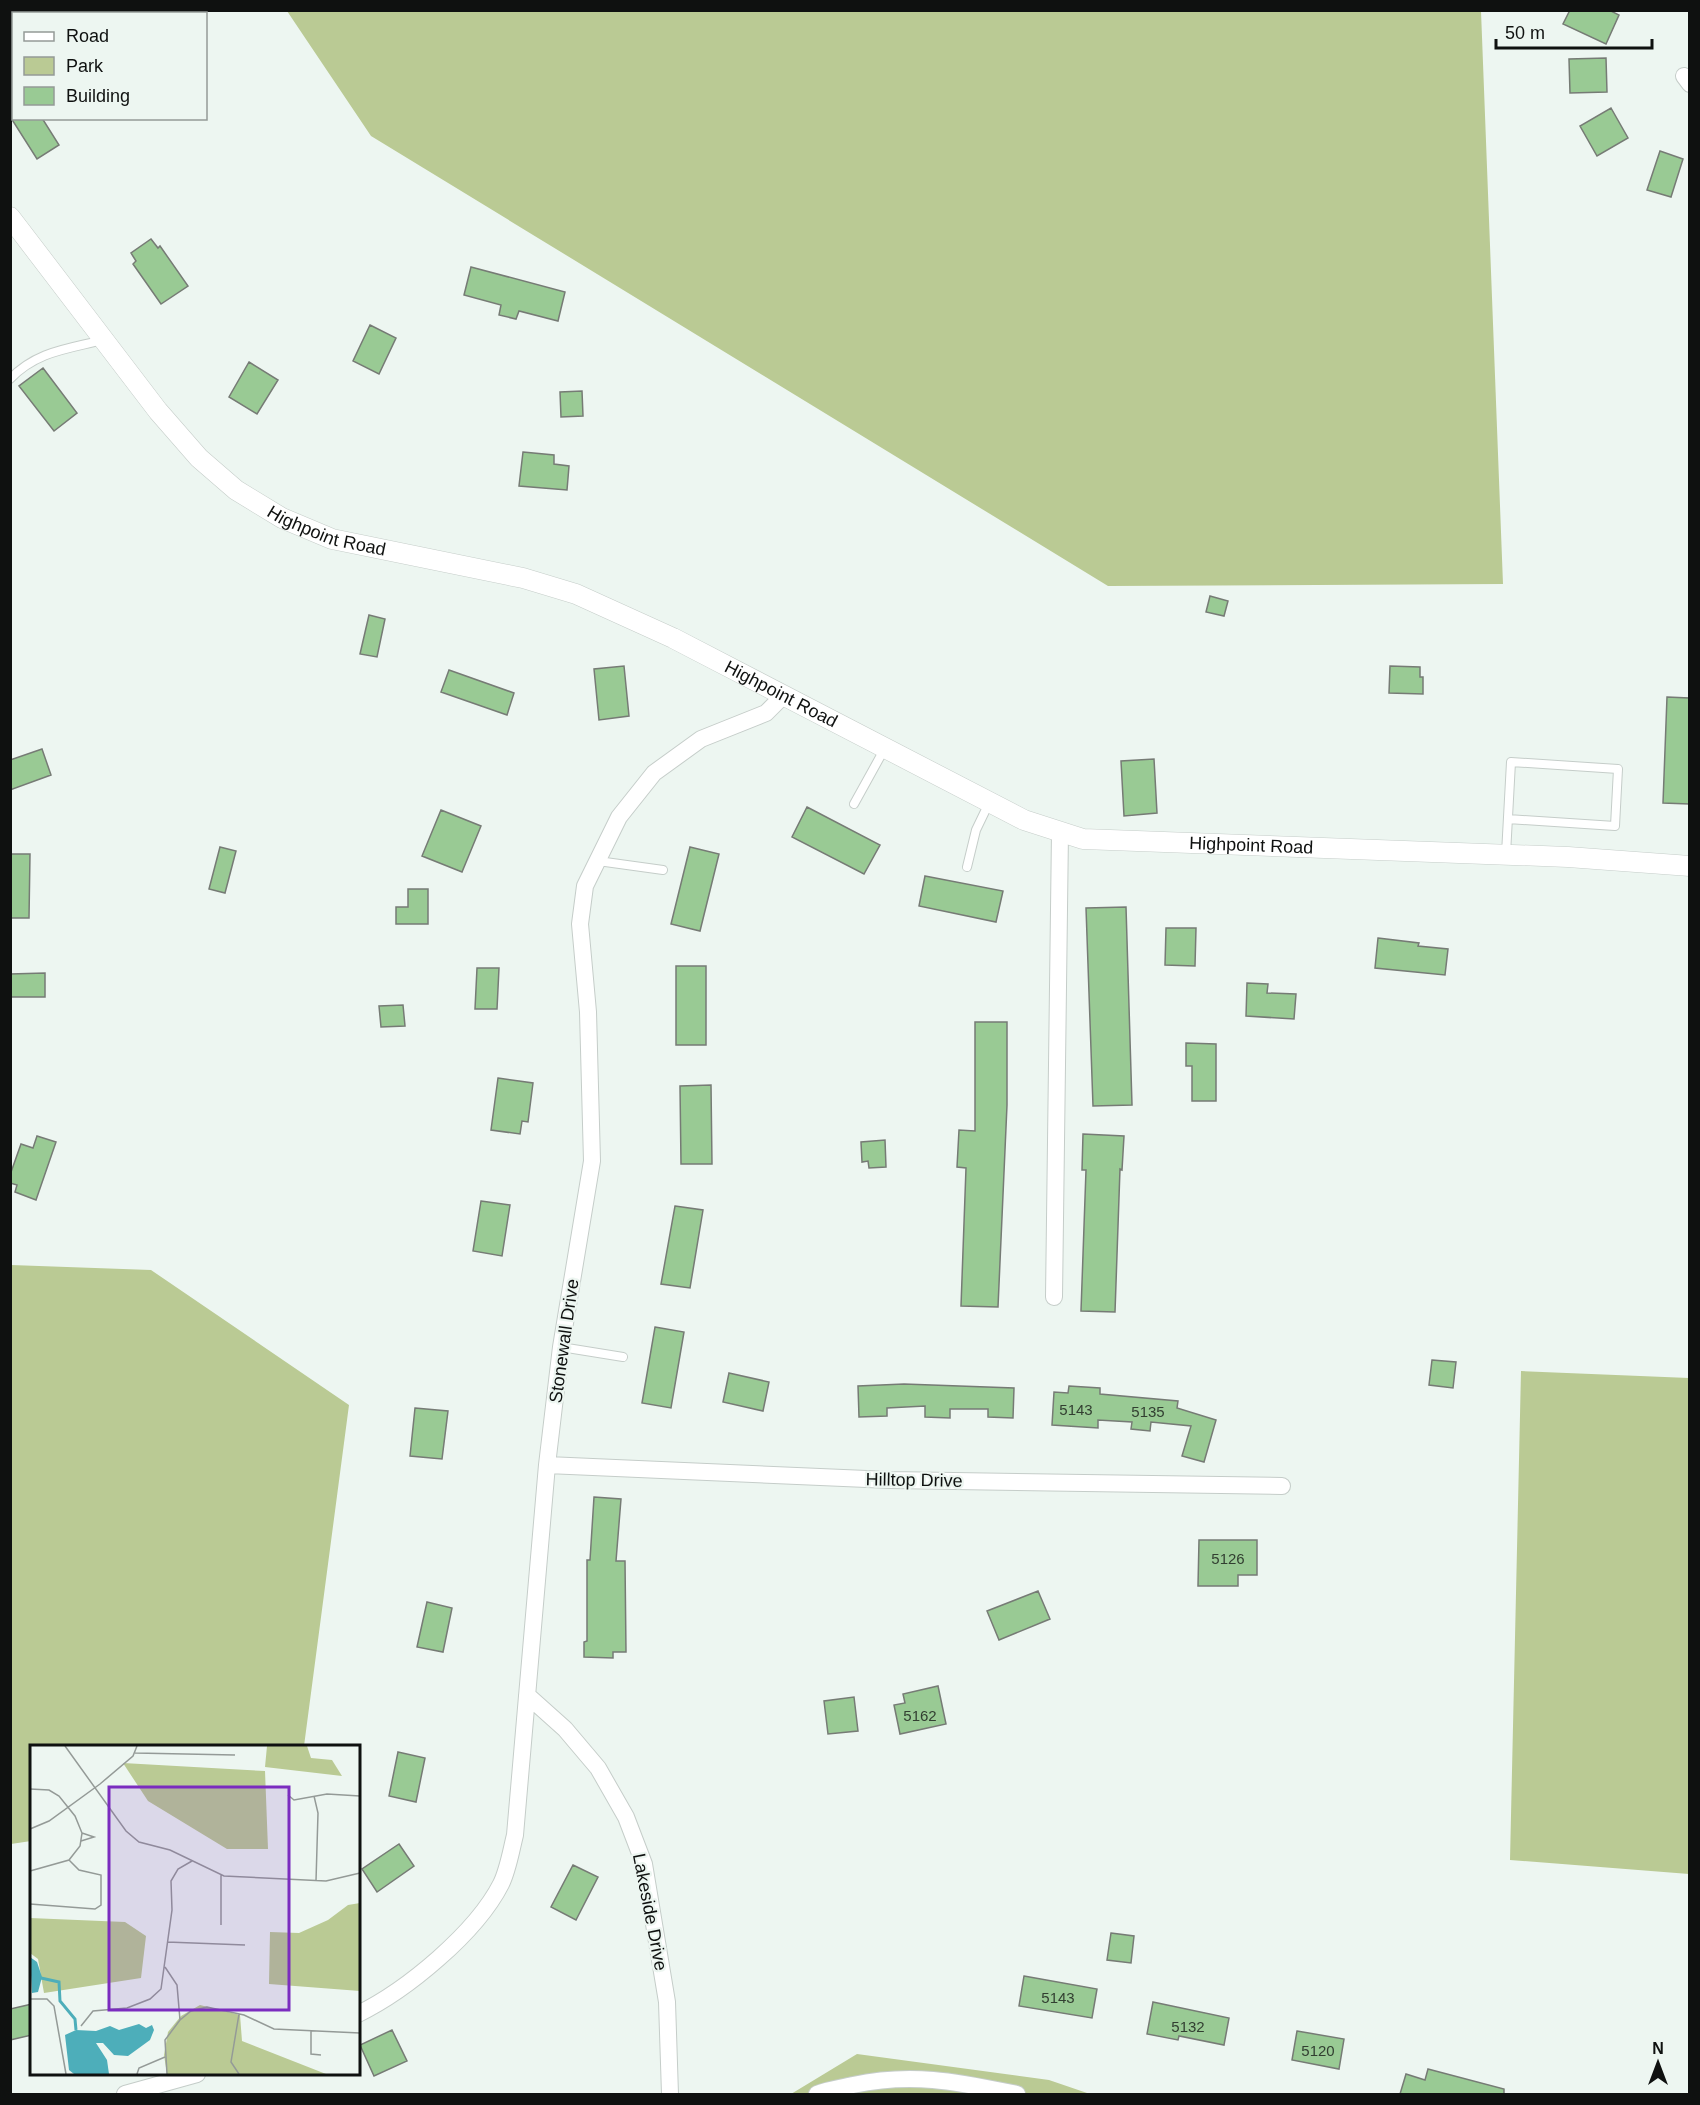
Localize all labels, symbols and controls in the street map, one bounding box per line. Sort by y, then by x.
legend [12,12,207,120]
scale bar [1496,12,1652,50]
text: 50 m [1505,23,1545,43]
text: Road [66,26,109,46]
text: Park [66,56,104,76]
text: Building [66,86,130,106]
street label: Highpoint Road [264,502,388,560]
street label: Highpoint Road [721,657,841,732]
street label: Highpoint Road [1189,833,1314,858]
street label: Stonewall Drive [545,1278,583,1404]
house number: 5143 [1059,1401,1093,1418]
house number: 5135 [1131,1403,1165,1420]
street label: Hilltop Drive [865,1469,963,1491]
house number: 5126 [1211,1550,1245,1567]
house number: 5162 [903,1707,937,1724]
inset map [30,1745,360,2075]
street label: Lakeside Drive [629,1852,671,1972]
house number: 5143 [1041,1989,1075,2006]
house number: 5132 [1171,2018,1205,2035]
north arrow [1628,2033,1688,2093]
text: N [1652,2040,1664,2057]
house number: 5120 [1301,2042,1335,2059]

